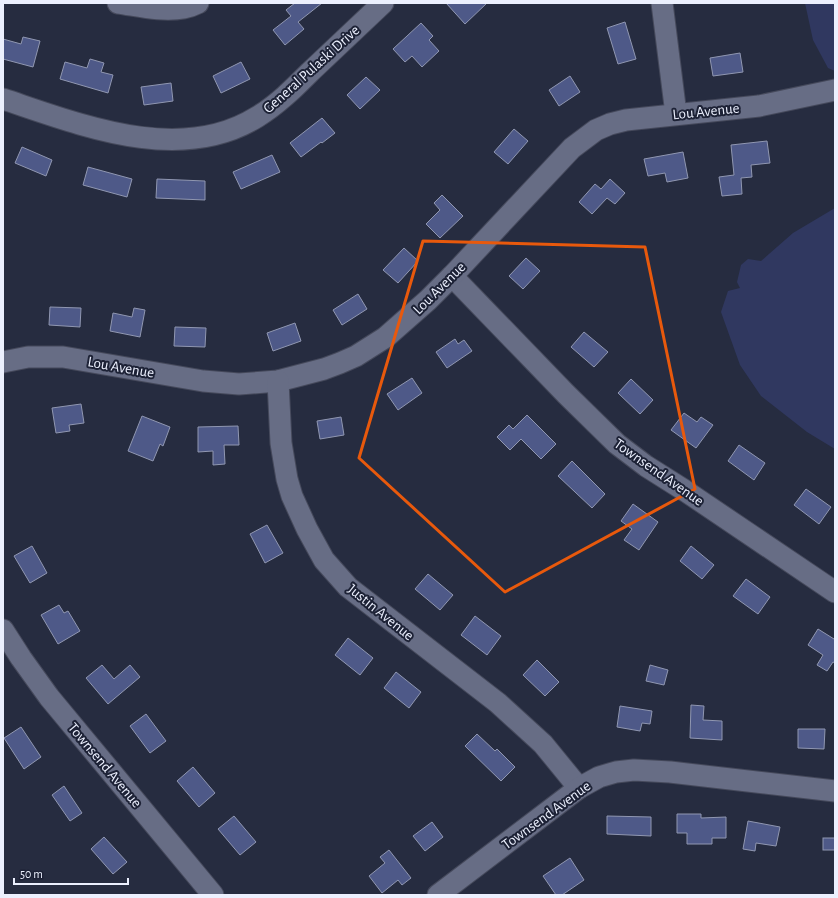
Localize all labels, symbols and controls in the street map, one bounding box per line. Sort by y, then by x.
street label: General Pulaski Drive [260,22,362,116]
street label: Lou Avenue [672,101,740,122]
street label: Lou Avenue [410,259,468,317]
street label: Lou Avenue [86,354,155,381]
street label: Townsend Avenue [611,436,706,509]
street label: Justin Avenue [345,581,417,643]
street label: Townsend Avenue [65,720,144,811]
street label: Townsend Avenue [499,778,593,852]
scale bar [14,860,128,886]
text: 50 m [20,868,43,880]

